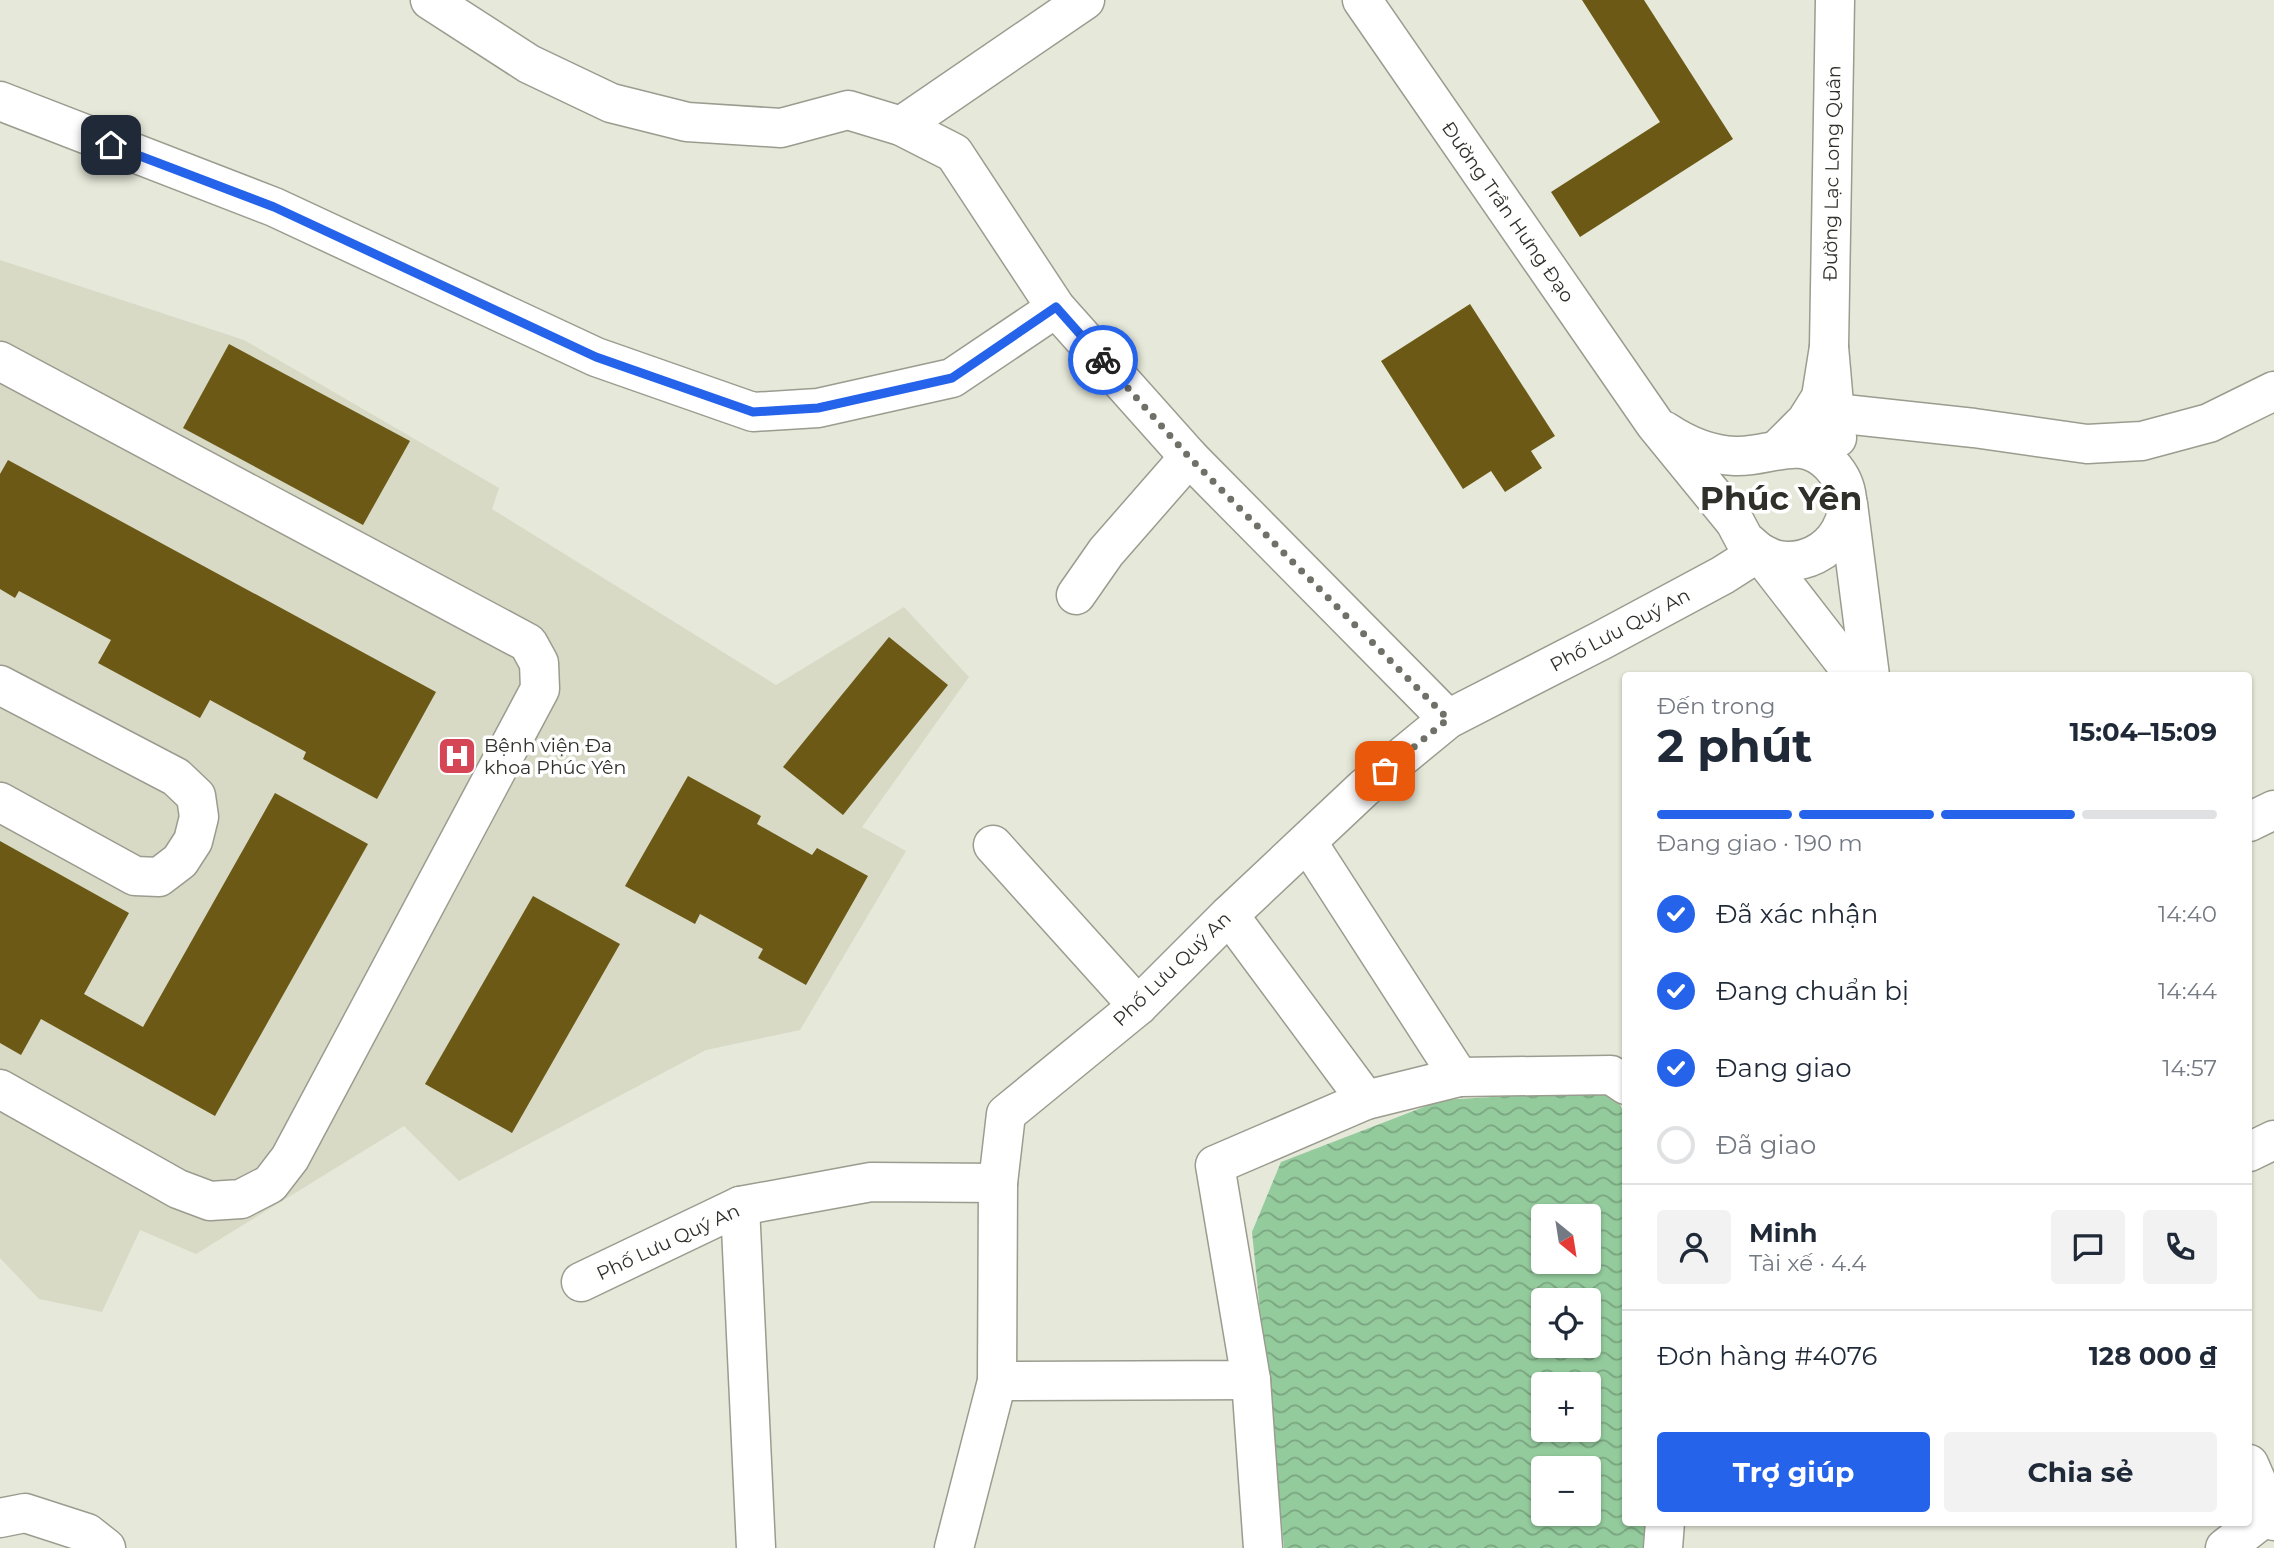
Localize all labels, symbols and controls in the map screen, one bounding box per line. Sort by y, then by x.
street label: Đường Lạc Long Quân [1819,65,1845,281]
pin [81,115,141,175]
street label: Đường Trần Hưng Đạo [1437,117,1579,307]
icon: home [92,126,130,164]
courier [1068,325,1138,395]
icon: bike [1084,341,1122,379]
district label: Phúc Yên [1700,478,1862,518]
street label: Phố Lưu Quý An [1546,583,1694,677]
text: Đến trong [1657,692,1776,720]
text: 15:04–15:09 [2070,716,2217,748]
text: 2 phút [1657,717,1812,774]
place label: Bệnh viện Đa khoa Phúc Yên [484,734,626,779]
hospital icon: Bệnh viện Đa khoa Phúc Yên [436,735,478,777]
pin [1355,741,1415,801]
icon: bag [1366,752,1404,790]
text: Đang giao · 190 m [1657,829,1863,857]
icon: check [1657,895,1695,933]
text: Đã xác nhận [1716,898,1878,930]
text: 14:40 [2158,900,2217,928]
street label: Phố Lưu Quý An [1108,907,1236,1031]
icon: check [1657,972,1695,1010]
text: Đang chuẩn bị [1716,975,1909,1007]
text: 14:44 [2158,977,2217,1005]
icon: check [1657,1049,1695,1087]
text: Đang giao [1716,1052,1852,1084]
text: 14:57 [2162,1054,2217,1082]
text: Đã giao [1716,1129,1816,1161]
street label: Phố Lưu Quý An [593,1199,743,1285]
north arrow [1531,1204,1601,1274]
map controls [1531,1204,1601,1526]
button: person [1657,1210,1731,1284]
button: chat [2051,1210,2125,1284]
button: phone [2143,1210,2217,1284]
text: Minh [1749,1217,1818,1249]
text: Tài xế · 4.4 [1749,1249,1866,1277]
button: locate [1531,1288,1601,1358]
text: Đơn hàng #4076 [1657,1340,1877,1372]
text: 128 000 ₫ [2089,1340,2217,1372]
button: + [1531,1372,1601,1442]
button: Trợ giúp [1657,1432,1930,1512]
button: Chia sẻ [1944,1432,2217,1512]
button: − [1531,1456,1601,1526]

